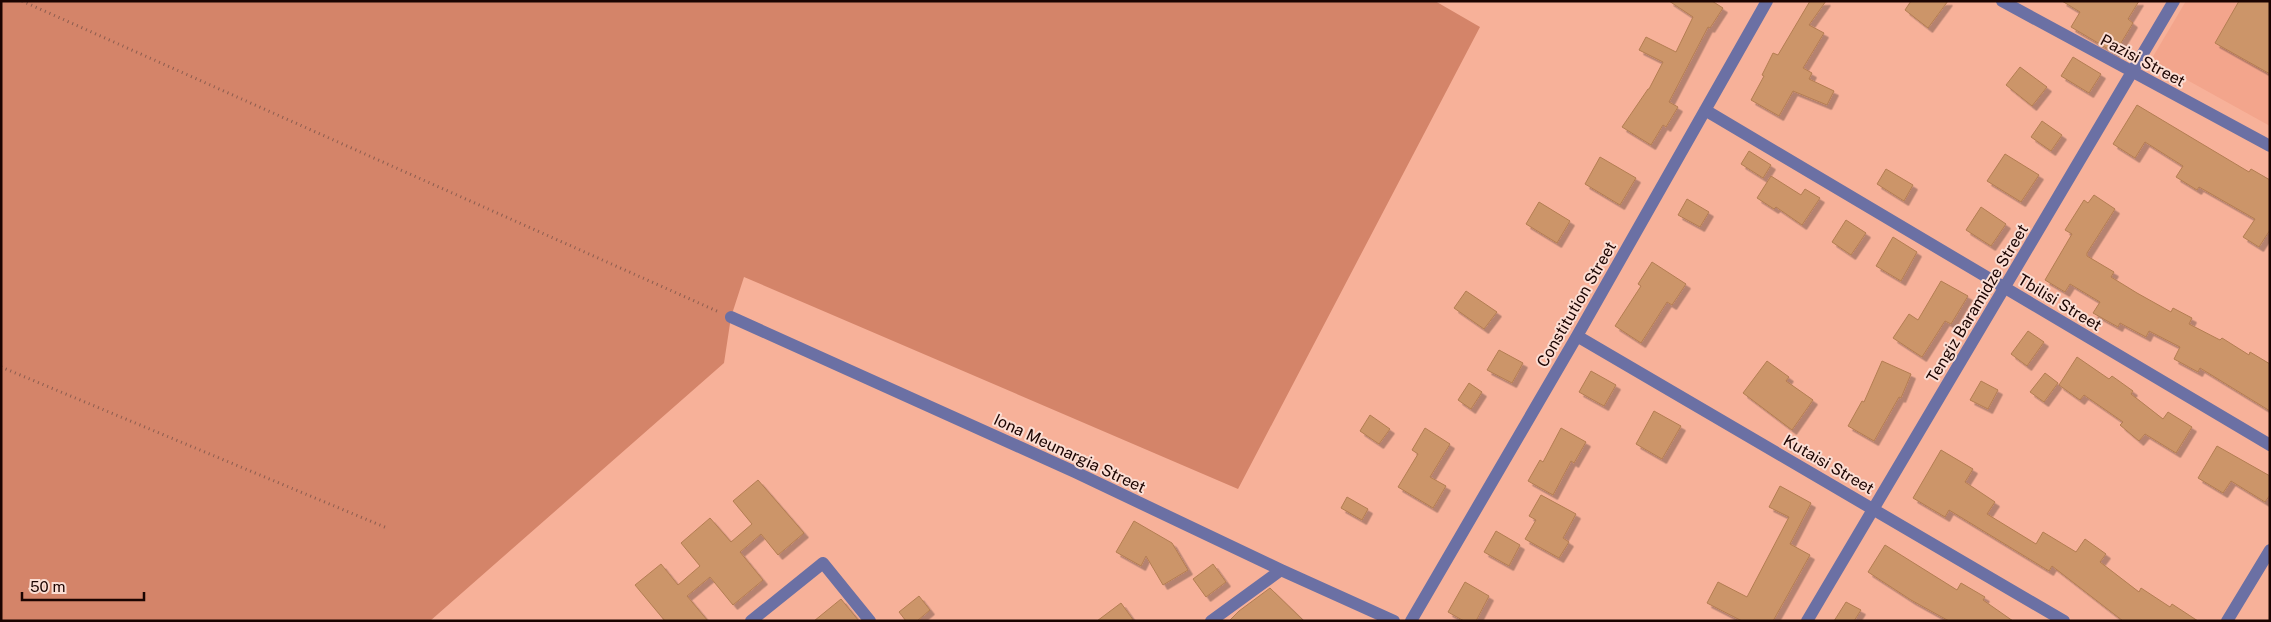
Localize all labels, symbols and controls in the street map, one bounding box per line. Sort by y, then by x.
street label: Pazisi Street [2097,30,2188,91]
street label: Tengiz Baramidze Street [1923,221,2032,386]
street label: Constitution Street [1533,238,1620,370]
street label: Tbilisi Street [2014,270,2105,335]
street label: Iona Meunargia Street [991,410,1149,497]
street label: Kutaisi Street [1780,431,1877,498]
scale bar [22,570,145,602]
text: 50 m [30,578,65,595]

